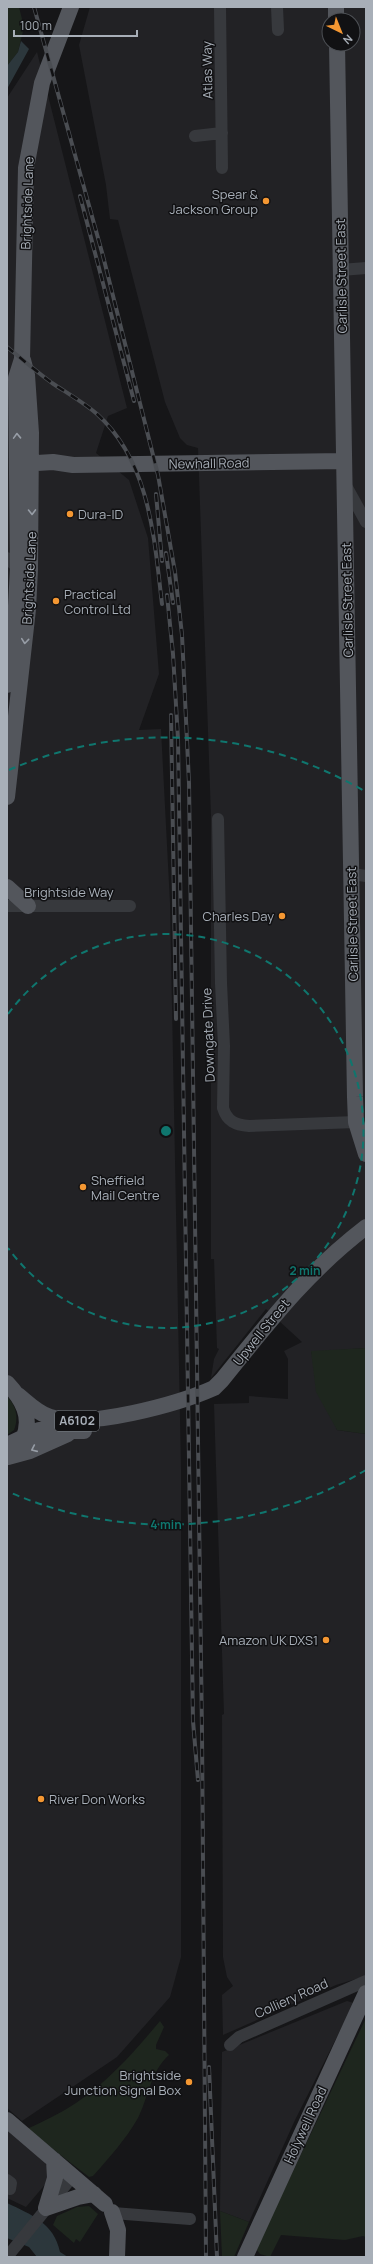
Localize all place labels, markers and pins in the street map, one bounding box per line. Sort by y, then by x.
place label: Spear & Jackson Group [170,185,259,218]
marker: Spear & Jackson Group [261,196,271,206]
place label: Dura-ID [78,505,124,523]
marker: Dura-ID [65,509,75,519]
place label: Practical Control Ltd [64,585,131,618]
marker: Practical Control Ltd [51,596,61,606]
place label: Charles Day [203,907,274,925]
marker: Charles Day [277,911,287,921]
centre of rings [159,1124,173,1138]
place label: Sheffield Mail Centre [91,1171,160,1204]
marker: Sheffield Mail Centre [78,1182,88,1192]
place label: Amazon UK DXS1 [219,1631,318,1649]
marker: Amazon UK DXS1 [321,1635,331,1645]
place label: River Don Works [49,1790,145,1808]
marker: River Don Works [36,1794,46,1804]
place label: Brightside Junction Signal Box [64,2066,181,2099]
marker: Brightside Junction Signal Box [184,2077,194,2087]

